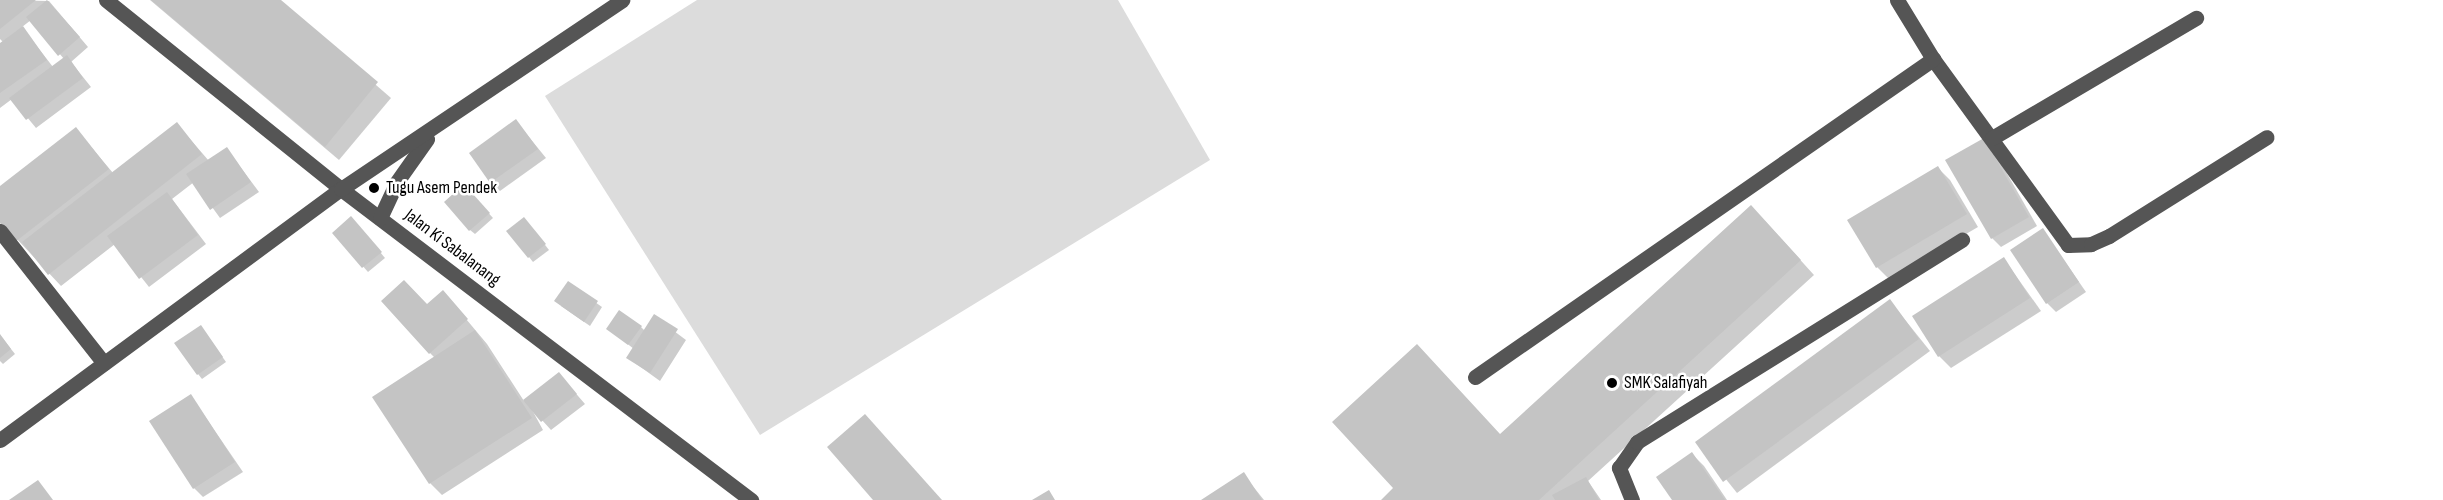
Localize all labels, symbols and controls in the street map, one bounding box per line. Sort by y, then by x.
place label: Tugu Asem Pendek [386,177,497,199]
marker: Tugu Asem Pendek [367,181,381,195]
street label: Jalan Ki Sabalanang [400,205,504,291]
place label: SMK Salafiyah [1624,372,1708,394]
marker: SMK Salafiyah [1605,376,1619,390]

